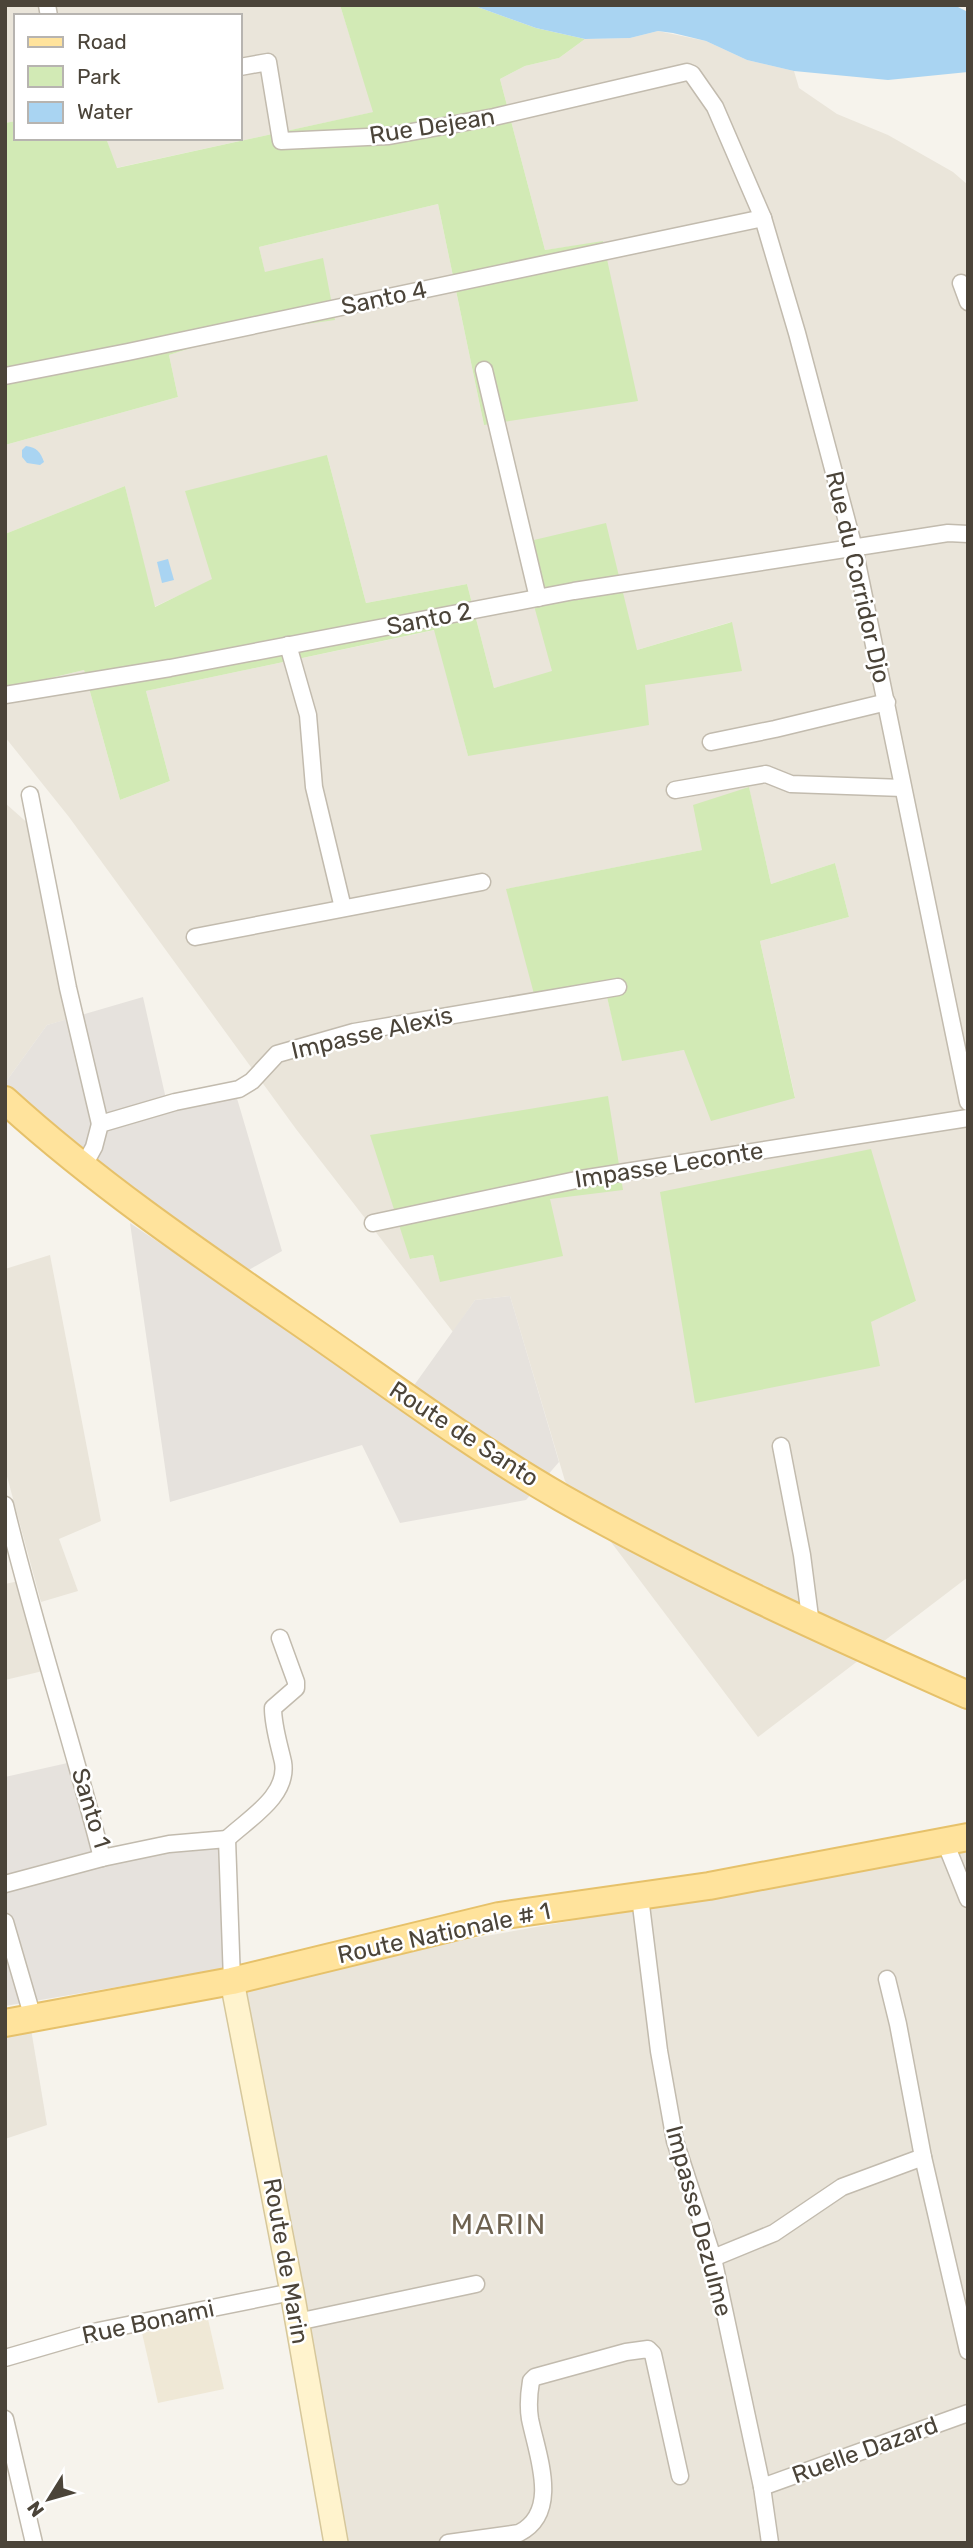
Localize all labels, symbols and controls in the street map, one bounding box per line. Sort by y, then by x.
legend [14,14,242,140]
text: Road [77,29,127,54]
text: Park [77,64,121,89]
text: Water [77,99,133,124]
street label: Rue Dejean [367,102,497,150]
street label: Santo 4 [339,275,429,321]
street label: Rue du Corridor Djo [820,468,896,686]
street label: Santo 2 [384,597,474,641]
street label: Impasse Alexis [289,1001,455,1065]
street label: Impasse Leconte [573,1136,765,1194]
street label: Route de Santo [384,1375,544,1493]
street label: Santo 1 [66,1765,116,1851]
street label: Route Nationale # 1 [335,1897,553,1969]
street label: Impasse Dezulme [660,2122,738,2320]
street label: Route de Marin [258,2176,314,2346]
district label: MARIN [451,2208,547,2241]
street label: Rue Bonami [79,2294,217,2350]
street label: Ruelle Dazard [788,2411,942,2489]
north arrow [14,2464,84,2534]
text: N [23,2497,49,2521]

